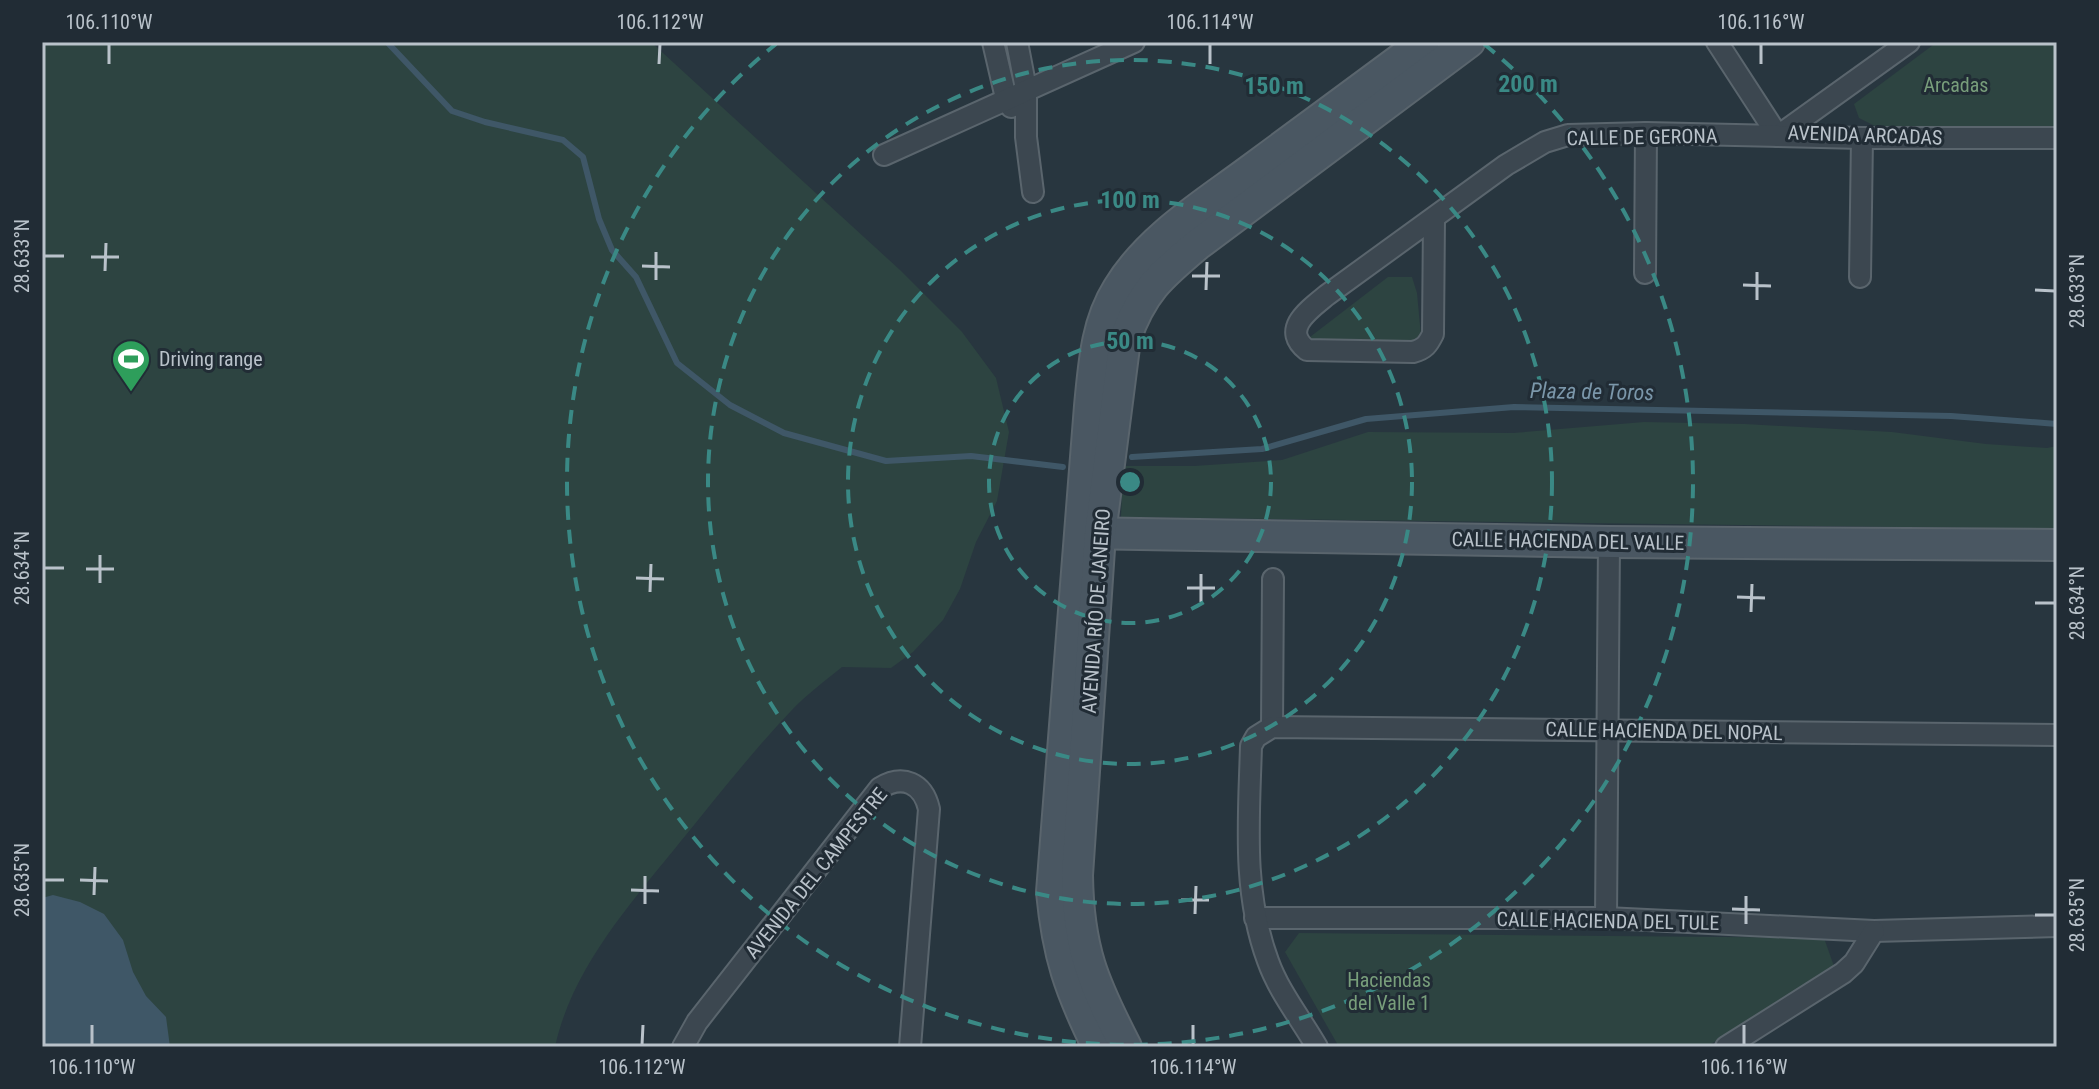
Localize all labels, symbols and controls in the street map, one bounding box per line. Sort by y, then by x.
text: 106.110°W [65,10,153,34]
text: 106.112°W [616,10,704,34]
text: 106.114°W [1166,10,1254,34]
text: 106.116°W [1717,10,1805,34]
text: 200 m [1498,70,1558,98]
text: 150 m [1244,72,1304,100]
park label: Arcadas [1924,73,1988,97]
street label: AVENIDA ARCADAS [1787,120,1943,150]
street label: CALLE DE GERONA [1566,124,1718,150]
text: 100 m [1100,186,1160,214]
text: 28.633°N [10,219,34,293]
text: 28.633°N [2065,254,2089,328]
text: 50 m [1106,327,1154,355]
sports icon: Driving range [110,338,152,393]
place label: Driving range [159,347,263,371]
water label: Plaza de Toros [1530,378,1654,405]
centre of rings [1116,468,1144,496]
street label: AVENIDA RÍO DE JANEIRO [1077,508,1115,714]
street label: CALLE HACIENDA DEL VALLE [1451,527,1685,555]
text: 28.634°N [10,531,34,605]
text: 28.634°N [2065,566,2089,640]
street label: CALLE HACIENDA DEL NOPAL [1545,717,1783,745]
street label: AVENIDA DEL CAMPESTRE [740,783,892,963]
text: 28.635°N [10,843,34,917]
text: 28.635°N [2065,878,2089,952]
street label: CALLE HACIENDA DEL TULE [1497,907,1720,935]
park label: Haciendas del Valle 1 [1347,968,1431,1015]
text: 106.110°W [48,1055,136,1079]
text: 106.112°W [598,1055,686,1079]
text: 106.114°W [1149,1055,1237,1079]
text: 106.116°W [1700,1055,1788,1079]

